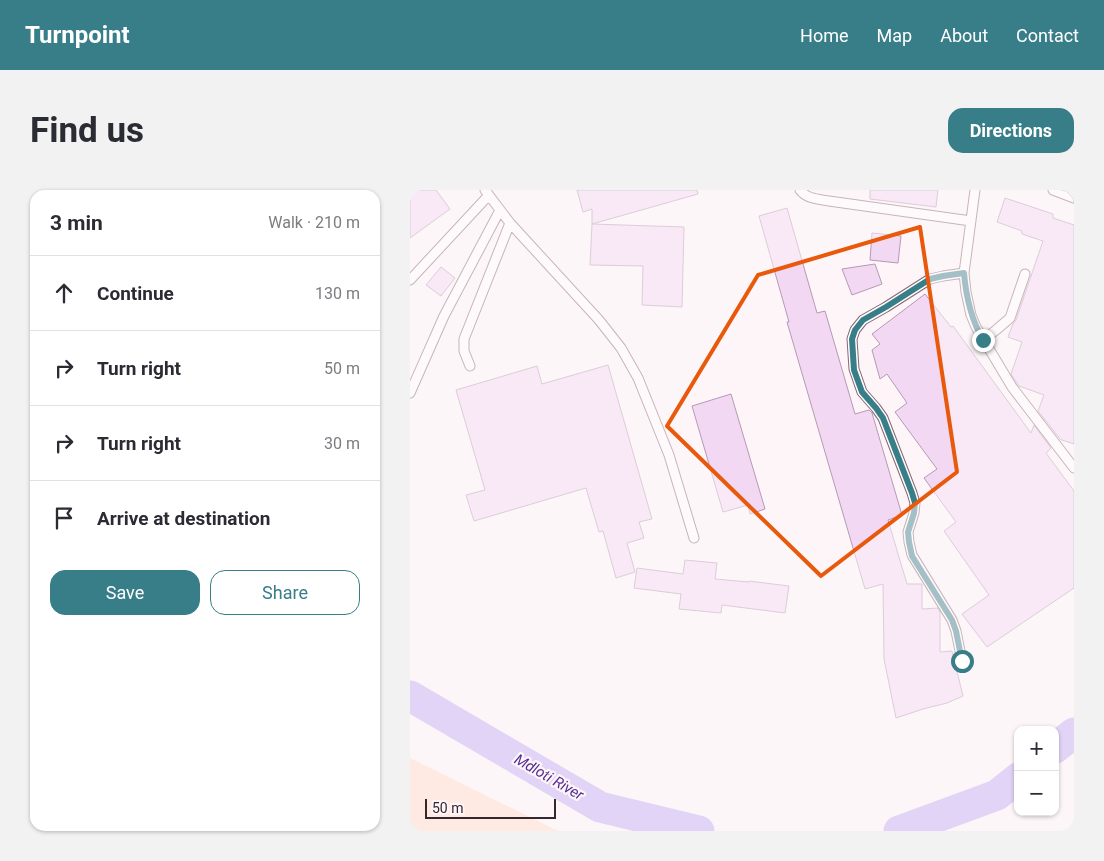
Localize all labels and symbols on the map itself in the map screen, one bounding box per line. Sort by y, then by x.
route end [972,329,995,352]
route start [951,650,974,673]
water label: Mdloti River [511,750,588,805]
scale bar [425,796,556,819]

